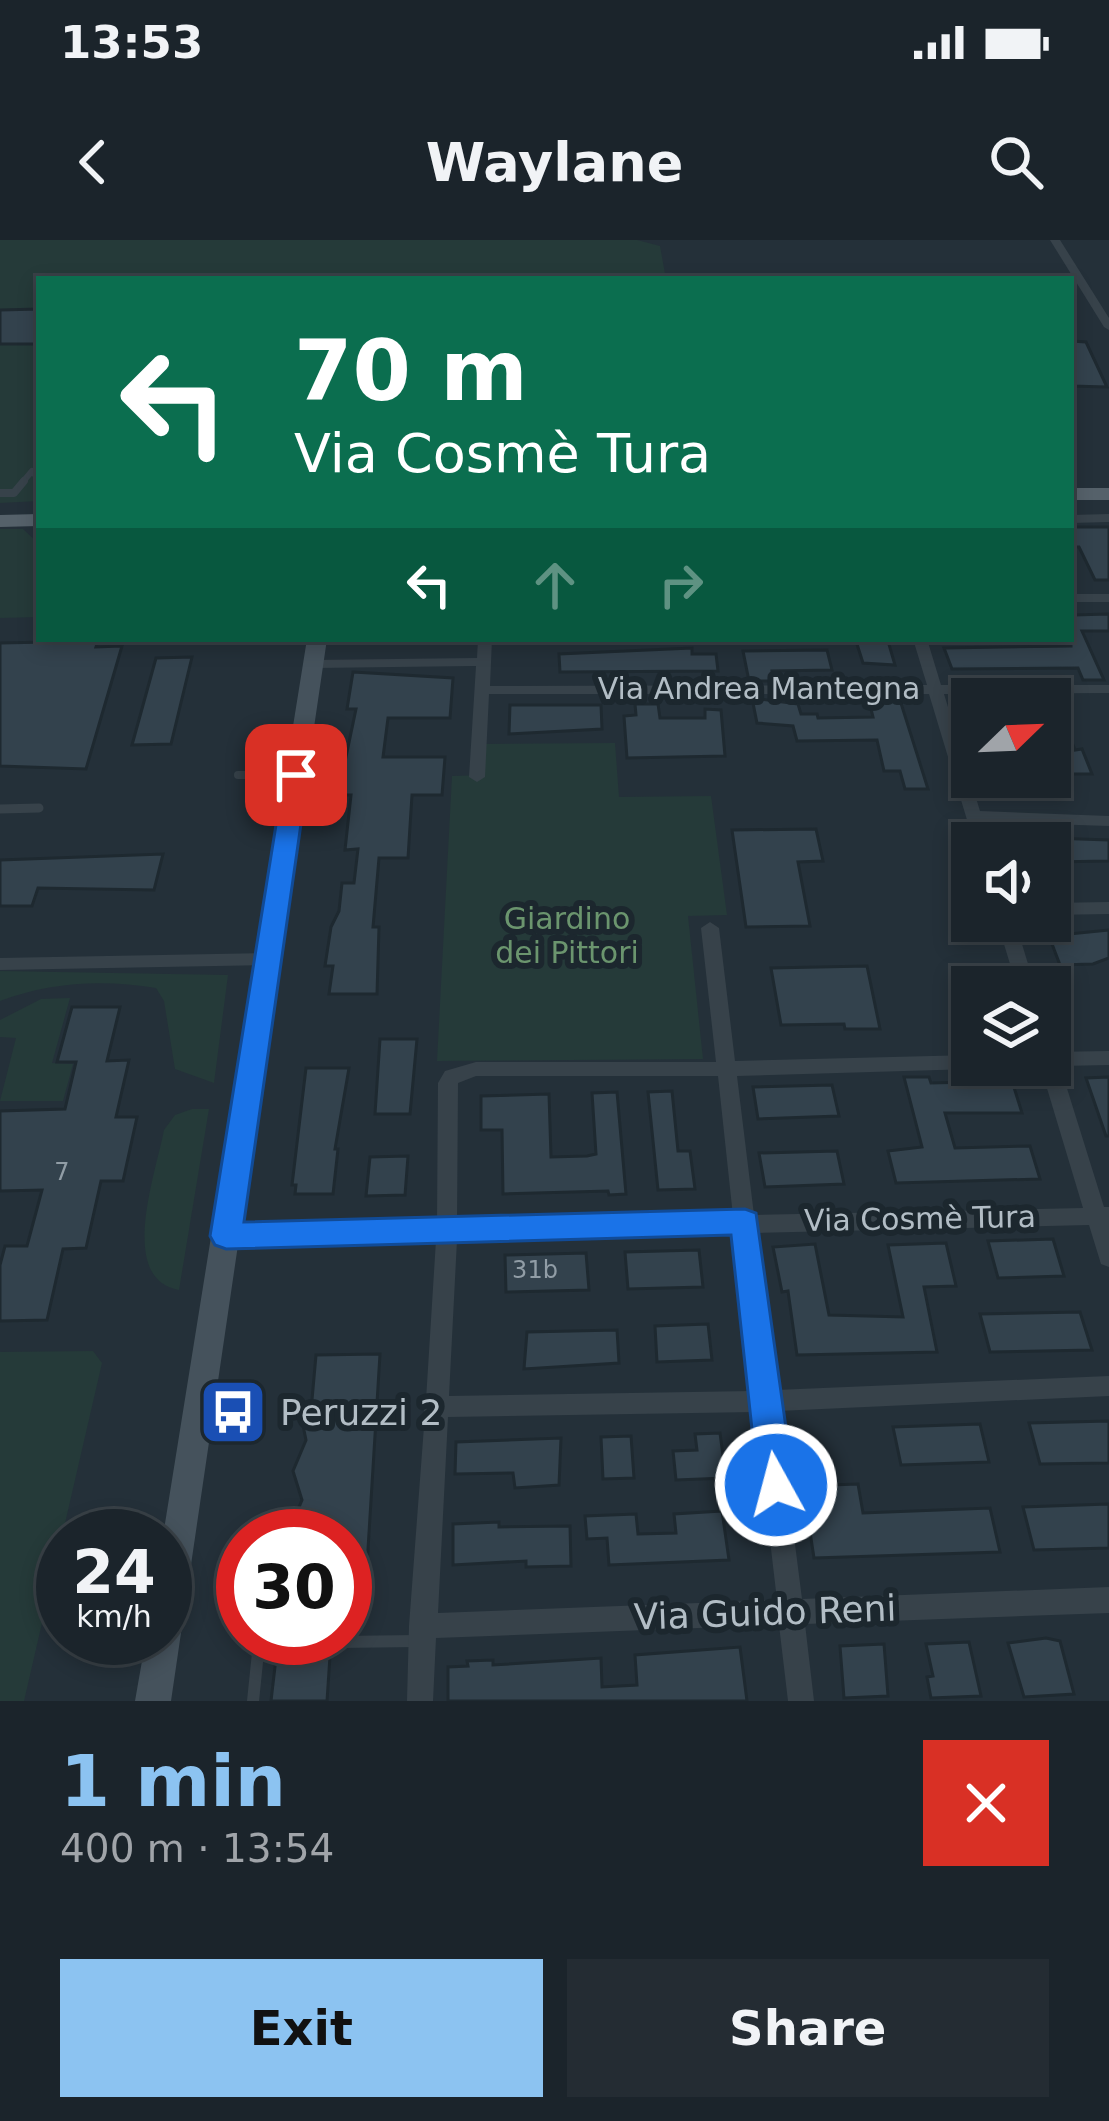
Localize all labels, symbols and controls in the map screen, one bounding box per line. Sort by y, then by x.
text: 13:53 [60,16,203,69]
icon: back [60,129,126,195]
icon: search [983,129,1049,195]
text: Waylane [426,131,683,194]
text: 70 m [294,322,528,420]
icon: left [96,324,252,480]
text: Via Cosmè Tura [294,422,711,485]
icon: left [396,552,462,618]
icon: ahead [522,552,588,618]
icon: right [648,552,714,618]
street label: Via Andrea Mantegna [598,671,920,706]
north arrow [951,678,1071,798]
map controls [951,678,1071,1086]
pin [245,724,347,826]
icon: arrive [263,742,329,808]
button: sound [951,822,1071,942]
park label: Giardino dei Pittori [495,901,639,970]
button: layers [951,966,1071,1086]
house number: 7 [54,1158,70,1186]
street label: Via Cosmè Tura [804,1199,1036,1238]
house number: 31b [512,1256,558,1284]
bus stop icon: Peruzzi 2 [198,1377,268,1447]
place label: Peruzzi 2 [280,1392,442,1433]
position arrow [713,1422,839,1548]
speed limit sign: 30 [216,1509,372,1665]
text: 24 [72,1537,156,1607]
street label: Via Guido Reni [633,1587,897,1638]
text: km/h [76,1599,152,1634]
text: 1 min [60,1739,286,1823]
button: close [923,1740,1049,1866]
text: 400 m · 13:54 [60,1826,334,1871]
button: Exit [60,1959,543,2097]
button: Share [567,1959,1049,2097]

